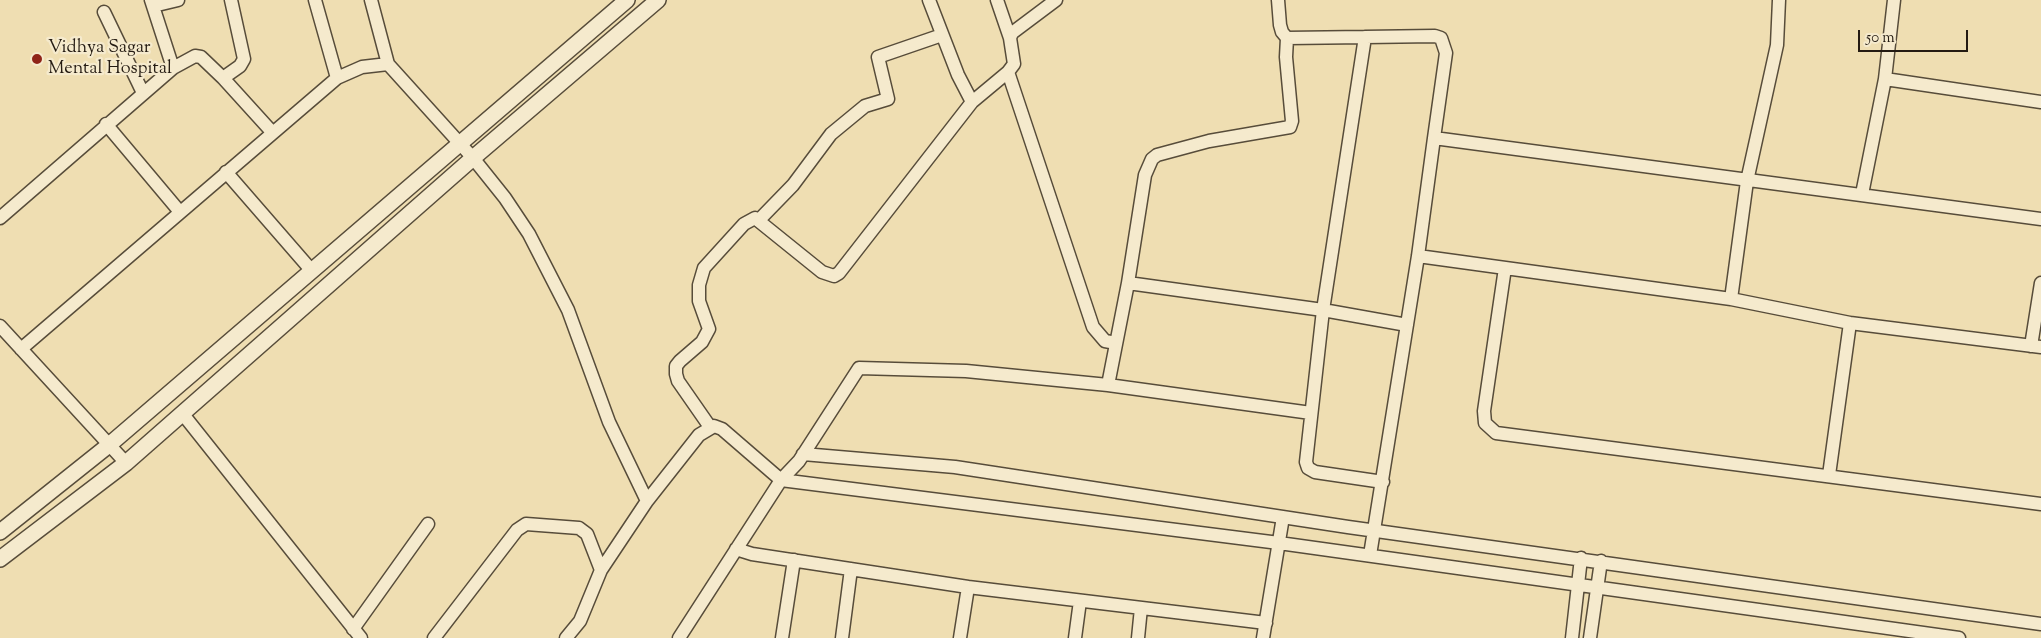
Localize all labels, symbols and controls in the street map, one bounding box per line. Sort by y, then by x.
scale bar [1861,20,1971,52]
text: 50 m [1866,28,1895,49]
place label: Vidhya Sagar Mental Hospital [48,38,172,80]
marker: Vidhya Sagar Mental Hospital [30,52,44,66]

